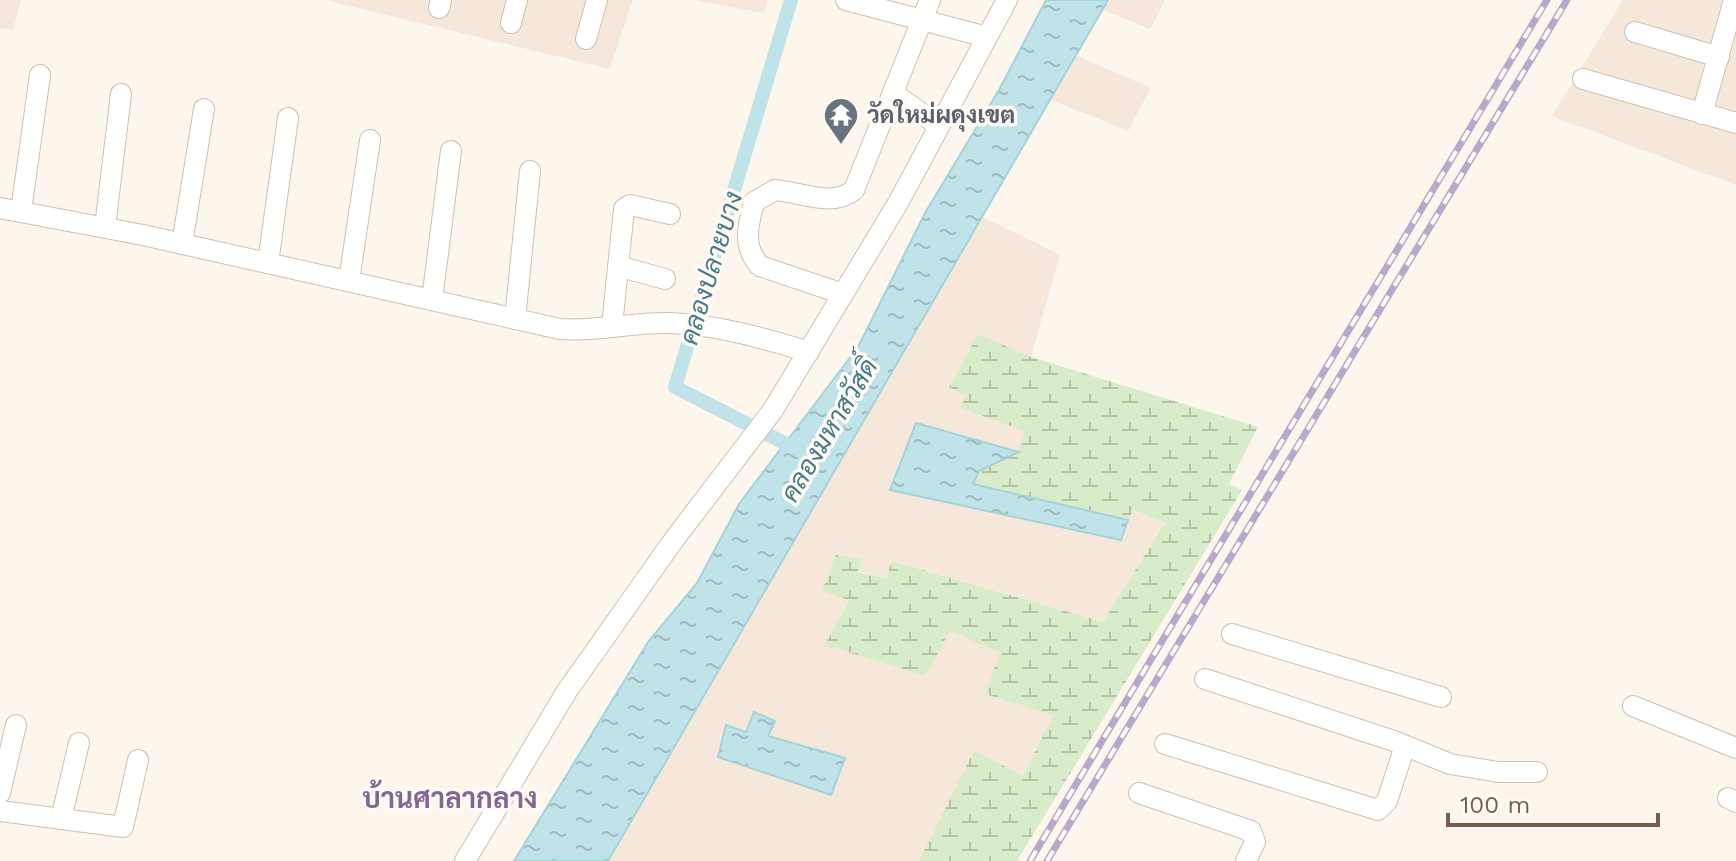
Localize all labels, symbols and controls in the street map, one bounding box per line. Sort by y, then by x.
temple icon: วัดใหม่ผดุงเขต [822,96,860,146]
place label: วัดใหม่ผดุงเขต [867,99,1015,132]
water label: คลองปลายบาง [673,188,749,348]
water label: คลองมหาสวัสดิ์ [768,345,886,507]
scale bar [1448,777,1658,827]
district label: บ้านศาลากลาง [363,779,537,815]
text: 100 m [1460,791,1530,819]

